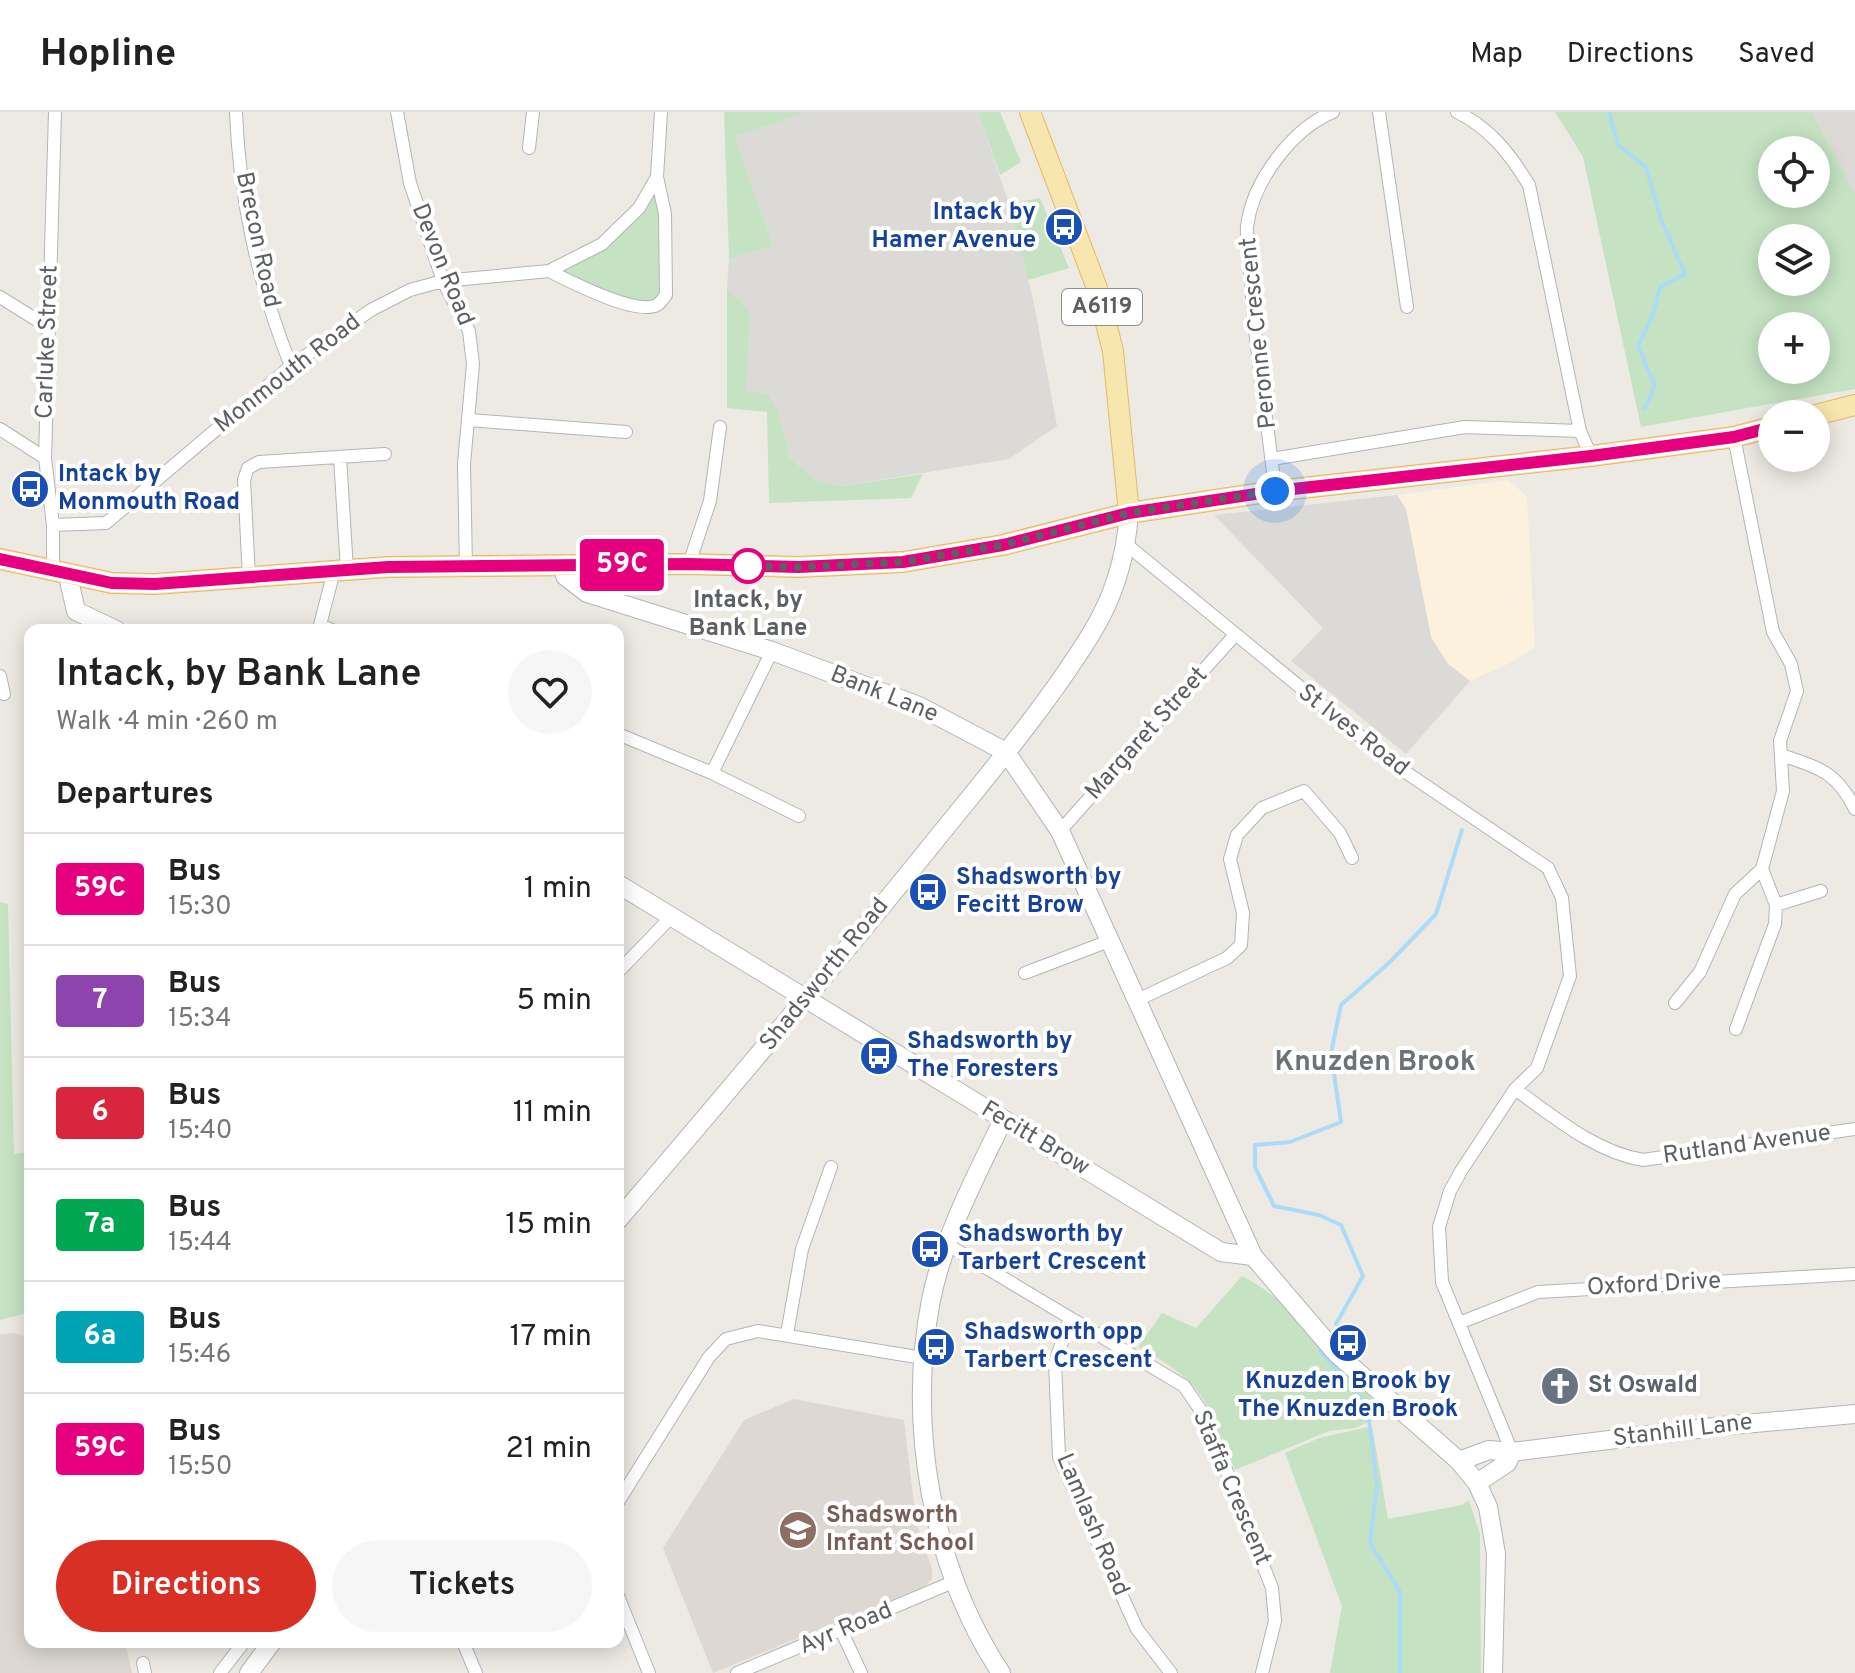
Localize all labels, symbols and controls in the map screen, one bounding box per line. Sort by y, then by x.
text: Hopline [40,31,176,80]
text: Map [1470,37,1523,73]
text: Directions [1567,37,1694,73]
text: Saved [1738,37,1815,73]
map controls [1758,136,1830,472]
button: locate [1758,136,1830,208]
street label: Brecon Road [228,169,286,311]
place label: Intack by Hamer Avenue [872,198,1036,256]
street label: Devon Road [404,200,480,330]
bus stop icon: Intack by Hamer Avenue [1043,206,1085,248]
button: layers [1758,224,1830,296]
street label: Peronne Crescent [1234,236,1284,430]
street label: Carluke Street [30,264,66,420]
road number: A6119 [1062,289,1142,325]
street label: Monmouth Road [209,308,367,440]
button: + [1758,312,1830,384]
button: − [1758,400,1830,472]
place label: Intack by Monmouth Road [58,460,240,518]
bus stop icon: Intack by Monmouth Road [9,468,51,510]
your location [1255,471,1295,511]
line badge: 59C [576,539,668,591]
text: 59C [596,547,648,583]
marker: Intack, by Bank Lane [731,549,765,583]
place label: Intack, by Bank Lane [689,586,807,644]
button: heart [508,650,592,734]
text: Intack, by Bank Lane [56,651,421,700]
street label: Bank Lane [826,660,942,730]
street label: Margaret Street [1079,661,1215,807]
street label: St Ives Road [1291,678,1415,784]
text: Walk · 4 min · 260 m [56,706,278,739]
text: Departures [56,777,214,814]
text: Bus [168,854,221,891]
place label: Shadsworth by Fecitt Brow [956,863,1121,921]
text: 59C [74,871,126,907]
text: 1 min [524,871,592,908]
bus stop icon: Shadsworth by Fecitt Brow [907,871,949,913]
text: 15:30 [168,891,232,924]
street label: Shadsworth Road [754,892,896,1058]
text: Bus [168,966,221,1003]
text: 7 [92,983,108,1019]
text: 5 min [516,983,592,1020]
text: 15:34 [168,1003,232,1036]
place label: Shadsworth by The Foresters [907,1027,1072,1085]
bus stop icon: Shadsworth by The Foresters [858,1035,900,1077]
district label: Knuzden Brook [1274,1045,1476,1081]
text: Bus [168,1078,221,1115]
text: 6 [91,1095,109,1131]
text: 11 min [513,1095,592,1132]
street label: Fecitt Brow [975,1095,1095,1183]
text: 15:40 [168,1115,233,1148]
street label: Rutland Avenue [1661,1118,1833,1172]
text: Bus [168,1190,221,1227]
text: 7a [85,1207,115,1243]
text: 15 min [505,1207,592,1244]
place label: Shadsworth by Tarbert Crescent [958,1220,1146,1278]
text: 15:44 [168,1227,232,1260]
bus stop icon: Shadsworth by Tarbert Crescent [909,1228,951,1270]
street label: Oxford Drive [1586,1267,1722,1303]
text: Bus [168,1302,221,1339]
place label: Shadsworth opp Tarbert Crescent [964,1318,1152,1376]
text: 6a [84,1319,116,1355]
text: 17 min [509,1319,592,1356]
bus stop icon: Knuzden Brook by The Knuzden Brook [1327,1322,1369,1364]
bus stop icon: Shadsworth opp Tarbert Crescent [915,1326,957,1368]
text: 15:46 [168,1339,231,1372]
church icon: St Oswald [1539,1365,1581,1407]
place label: Knuzden Brook by The Knuzden Brook [1238,1367,1458,1425]
place label: St Oswald [1588,1371,1698,1401]
street label: Staffa Crescent [1185,1406,1277,1570]
street label: Stanhill Lane [1611,1408,1755,1454]
text: Bus [168,1414,221,1451]
text: 59C [74,1431,126,1467]
text: 21 min [505,1431,592,1468]
street label: Lamlash Road [1049,1449,1135,1601]
text: 15:50 [168,1451,232,1484]
place label: Shadsworth Infant School [826,1501,975,1559]
school or university icon: Shadsworth Infant School [777,1509,819,1551]
button: Directions [56,1540,316,1632]
button: Tickets [332,1540,592,1632]
street label: Ayr Road [795,1596,897,1662]

